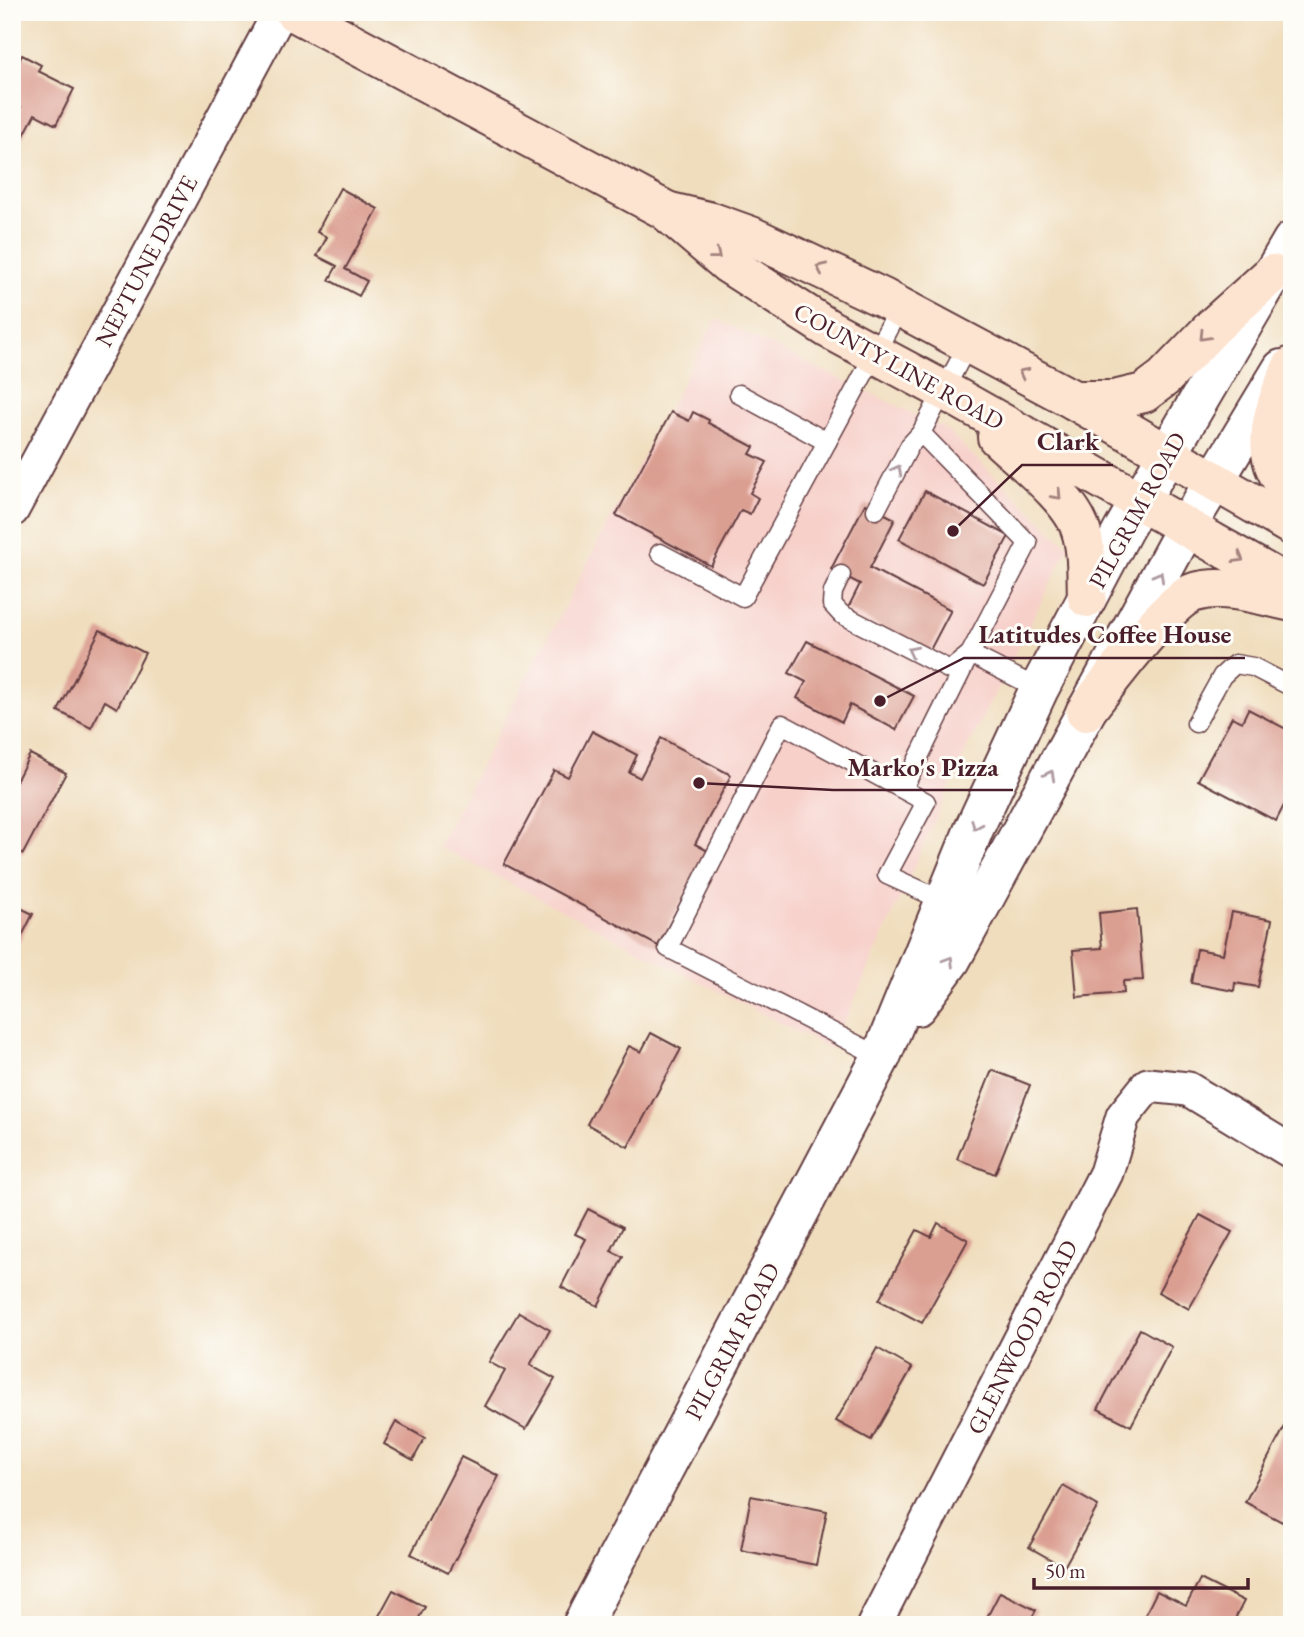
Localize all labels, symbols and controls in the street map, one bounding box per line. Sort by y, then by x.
street label: NEPTUNE DRIVE [88,170,204,352]
one-way arrow [708,247,721,259]
one-way arrow [816,262,828,276]
street label: COUNTY LINE ROAD [788,295,1010,437]
one-way arrow [1199,328,1212,341]
one-way arrow [1018,367,1030,381]
callout: Clark [1022,418,1113,465]
text: Clark [1037,424,1100,458]
street label: PILGRIM ROAD [1081,426,1193,594]
one-way arrow [889,465,903,477]
one-way arrow [1049,487,1062,500]
one-way arrow [1231,549,1244,563]
one-way arrow [1151,571,1164,583]
callout: Latitudes Coffee House [964,611,1245,658]
text: Latitudes Coffee House [979,617,1232,651]
one-way arrow [907,645,919,659]
callout: Marko's Pizza [833,743,1013,790]
text: Marko's Pizza [847,750,999,784]
one-way arrow [1042,770,1055,783]
one-way arrow [970,817,984,830]
one-way arrow [941,955,954,968]
street label: GLENWOOD ROAD [960,1235,1084,1439]
street label: PILGRIM ROAD [677,1257,787,1425]
scale bar [1034,1546,1248,1590]
text: 50 m [1045,1557,1086,1584]

